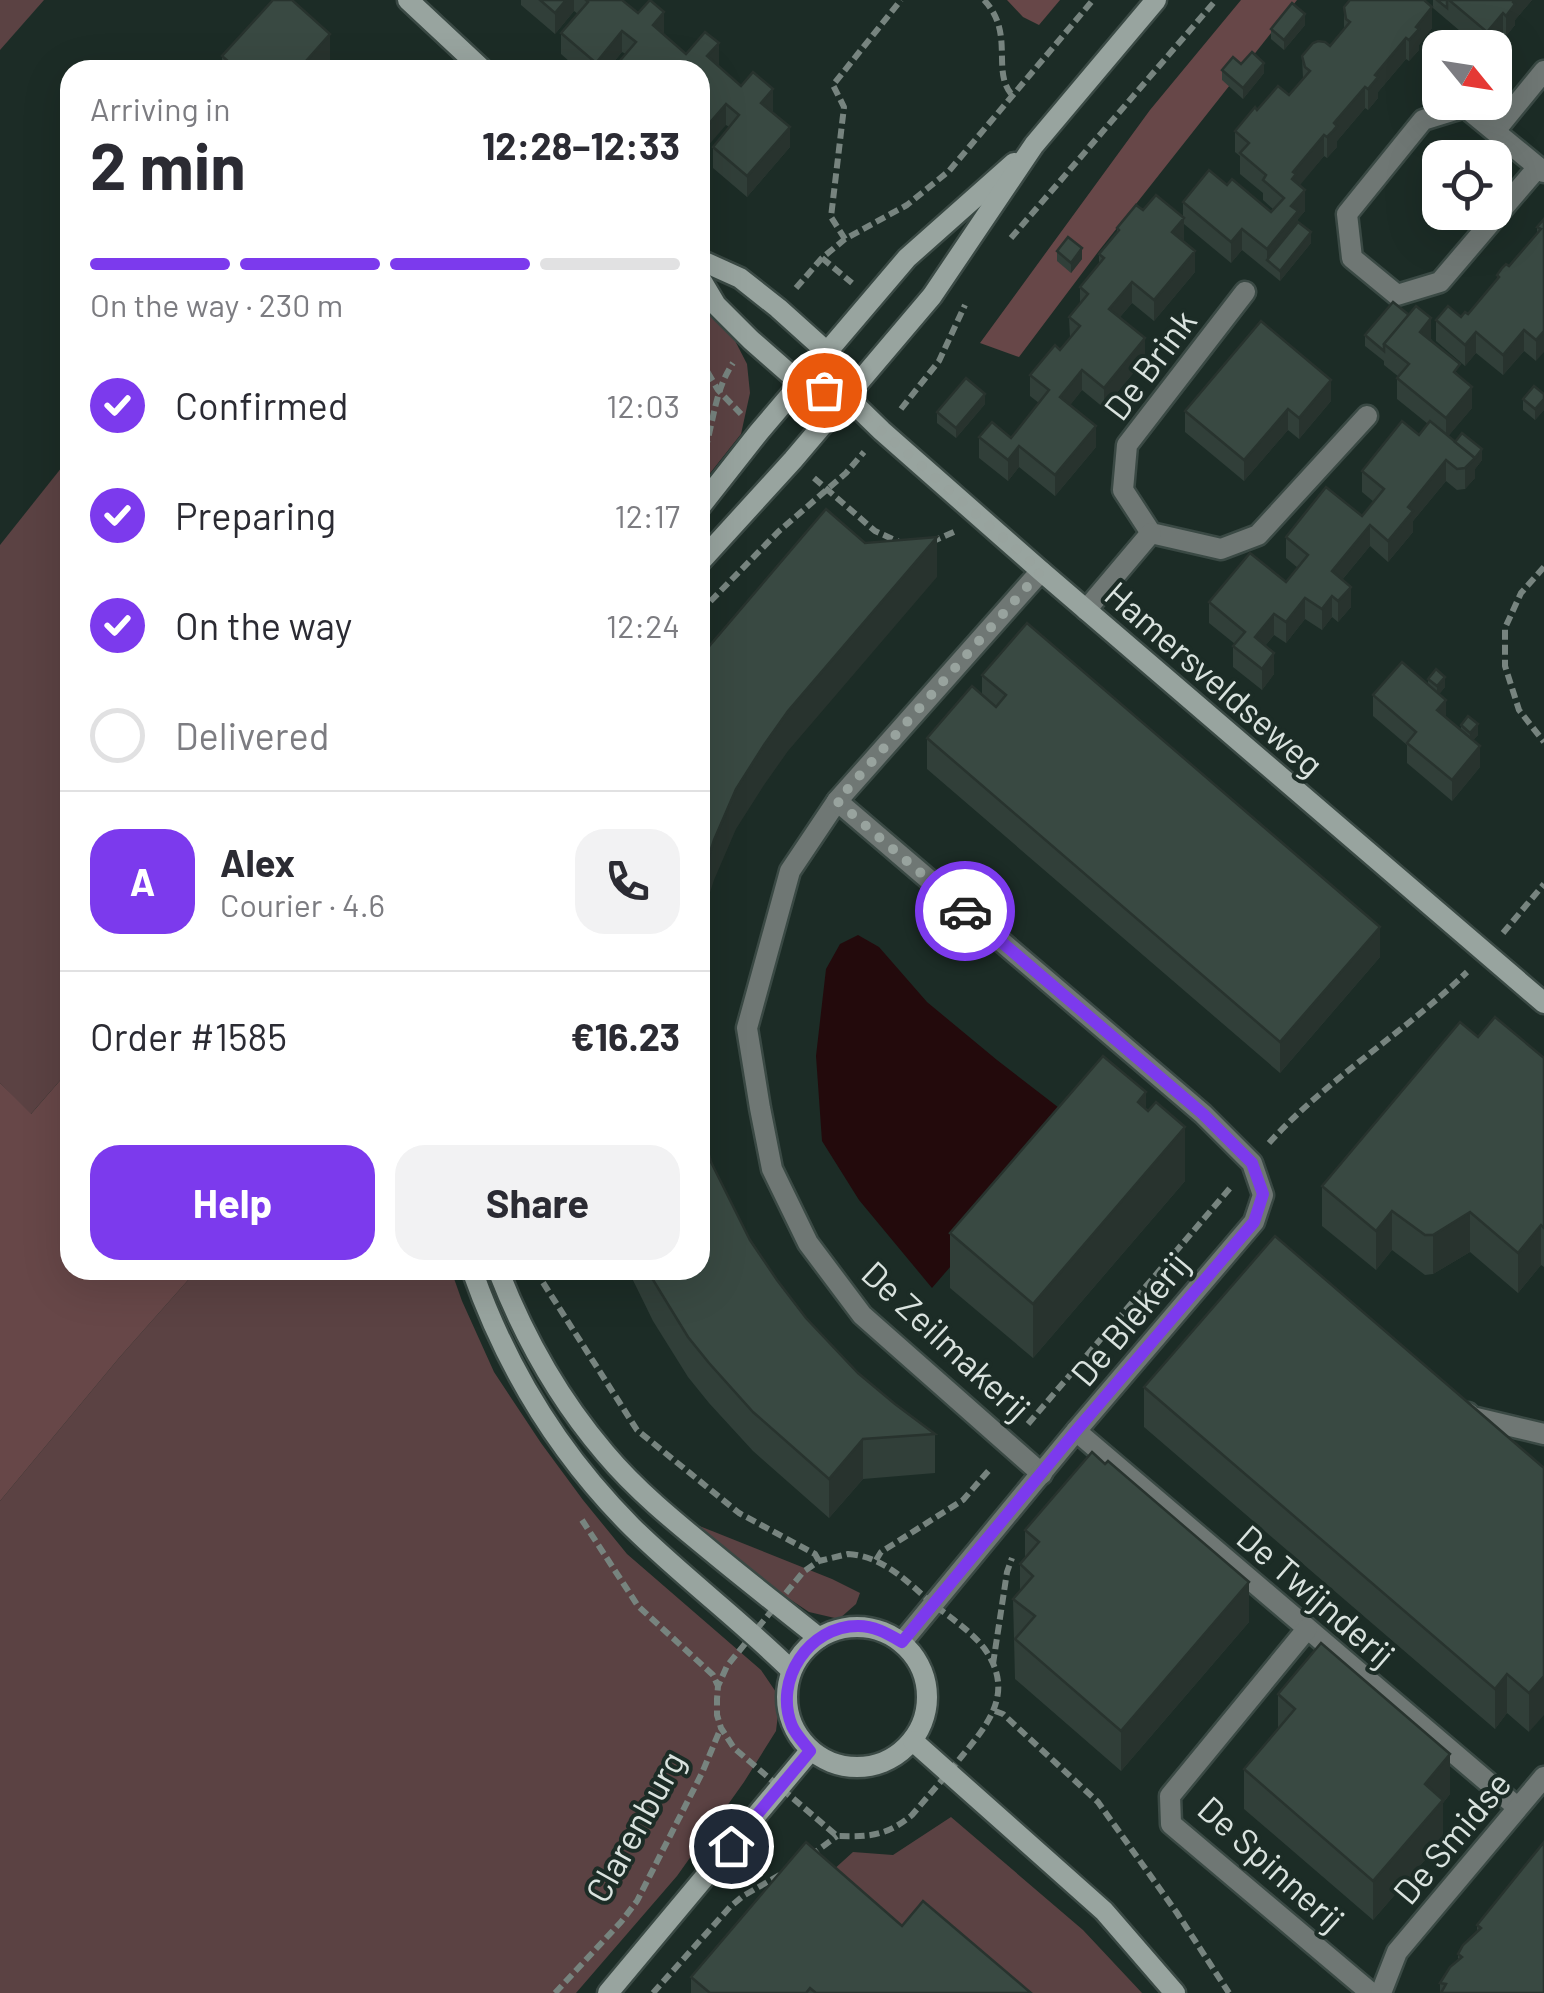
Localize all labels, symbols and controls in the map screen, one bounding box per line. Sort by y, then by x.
north arrow [1422,30,1512,120]
map controls [1422,30,1512,230]
text: Arriving in [90,89,230,127]
text: 12:28–12:33 [482,122,680,168]
text: 2 min [90,125,246,203]
button: locate [1422,140,1512,230]
text: On the way · 230 m [90,285,343,323]
street label: De Brink [1094,301,1204,427]
pin [782,348,867,433]
icon: bag [797,363,852,418]
icon: check [90,378,145,433]
text: Confirmed [175,382,348,428]
text: 12:03 [606,386,680,424]
icon: check [90,488,145,543]
text: Preparing [175,492,336,538]
text: 12:17 [614,496,680,534]
street label: Hamersveldseweg [1097,572,1333,784]
icon: check [90,598,145,653]
text: On the way [175,602,352,648]
text: 12:24 [606,606,680,644]
text: Delivered [175,712,329,758]
button: phone [575,829,680,934]
text: Alex [220,839,295,885]
text: A [130,858,155,904]
courier [915,861,1015,961]
icon: car [938,884,993,939]
text: Courier · 4.6 [220,885,385,923]
text: Order #1585 [90,1013,287,1059]
text: €16.23 [571,1013,680,1059]
button: Help [90,1145,375,1260]
button: Share [395,1145,680,1260]
street label: De Blekerij [1061,1243,1197,1393]
street label: De Zeilmakerij [854,1251,1040,1429]
street label: De Twijnderij [1230,1515,1404,1675]
street label: Clarenburg [575,1743,693,1909]
street label: De Smidse [1383,1762,1519,1912]
street label: De Spinnerij [1190,1786,1354,1940]
pin [689,1804,774,1889]
icon: home [704,1819,759,1874]

